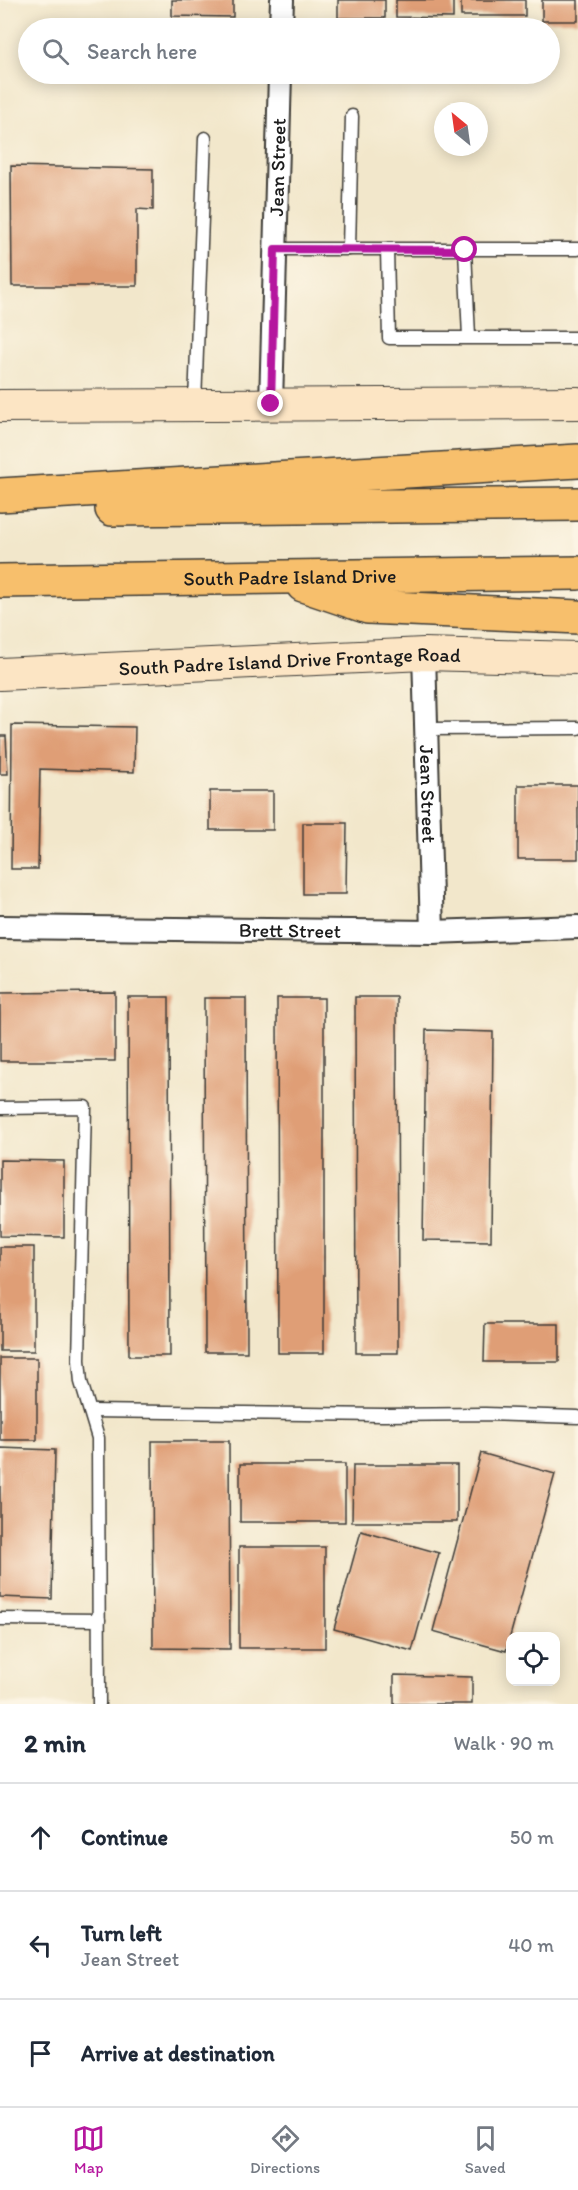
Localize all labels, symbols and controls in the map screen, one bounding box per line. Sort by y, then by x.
search box [18,18,560,84]
icon: search [39,35,72,68]
text: Search here [87,38,197,65]
north arrow [434,102,488,156]
street label: Jean Street [264,118,291,217]
route start [451,236,477,262]
route end [257,390,283,416]
street label: South Padre Island Drive [183,564,397,590]
street label: South Padre Island Drive Frontage Road [118,642,461,680]
street label: Jean Street [415,744,441,843]
street label: Brett Street [239,918,341,943]
map controls [506,1632,560,1686]
button: locate [506,1632,560,1686]
text: 2 min [24,1727,86,1759]
text: Walk · 90 m [453,1731,554,1755]
icon: ahead [24,1821,57,1854]
text: Continue [81,1824,168,1851]
text: 50 m [510,1825,554,1849]
text: Turn left [81,1920,162,1947]
icon: left [24,1929,57,1962]
text: 40 m [508,1933,554,1957]
text: Jean Street [81,1947,179,1971]
icon: arrive [24,2037,57,2070]
text: Arrive at destination [81,2040,275,2067]
tab: Map [72,2122,105,2177]
tab: Directions [250,2122,320,2177]
tab: Saved [465,2122,506,2177]

